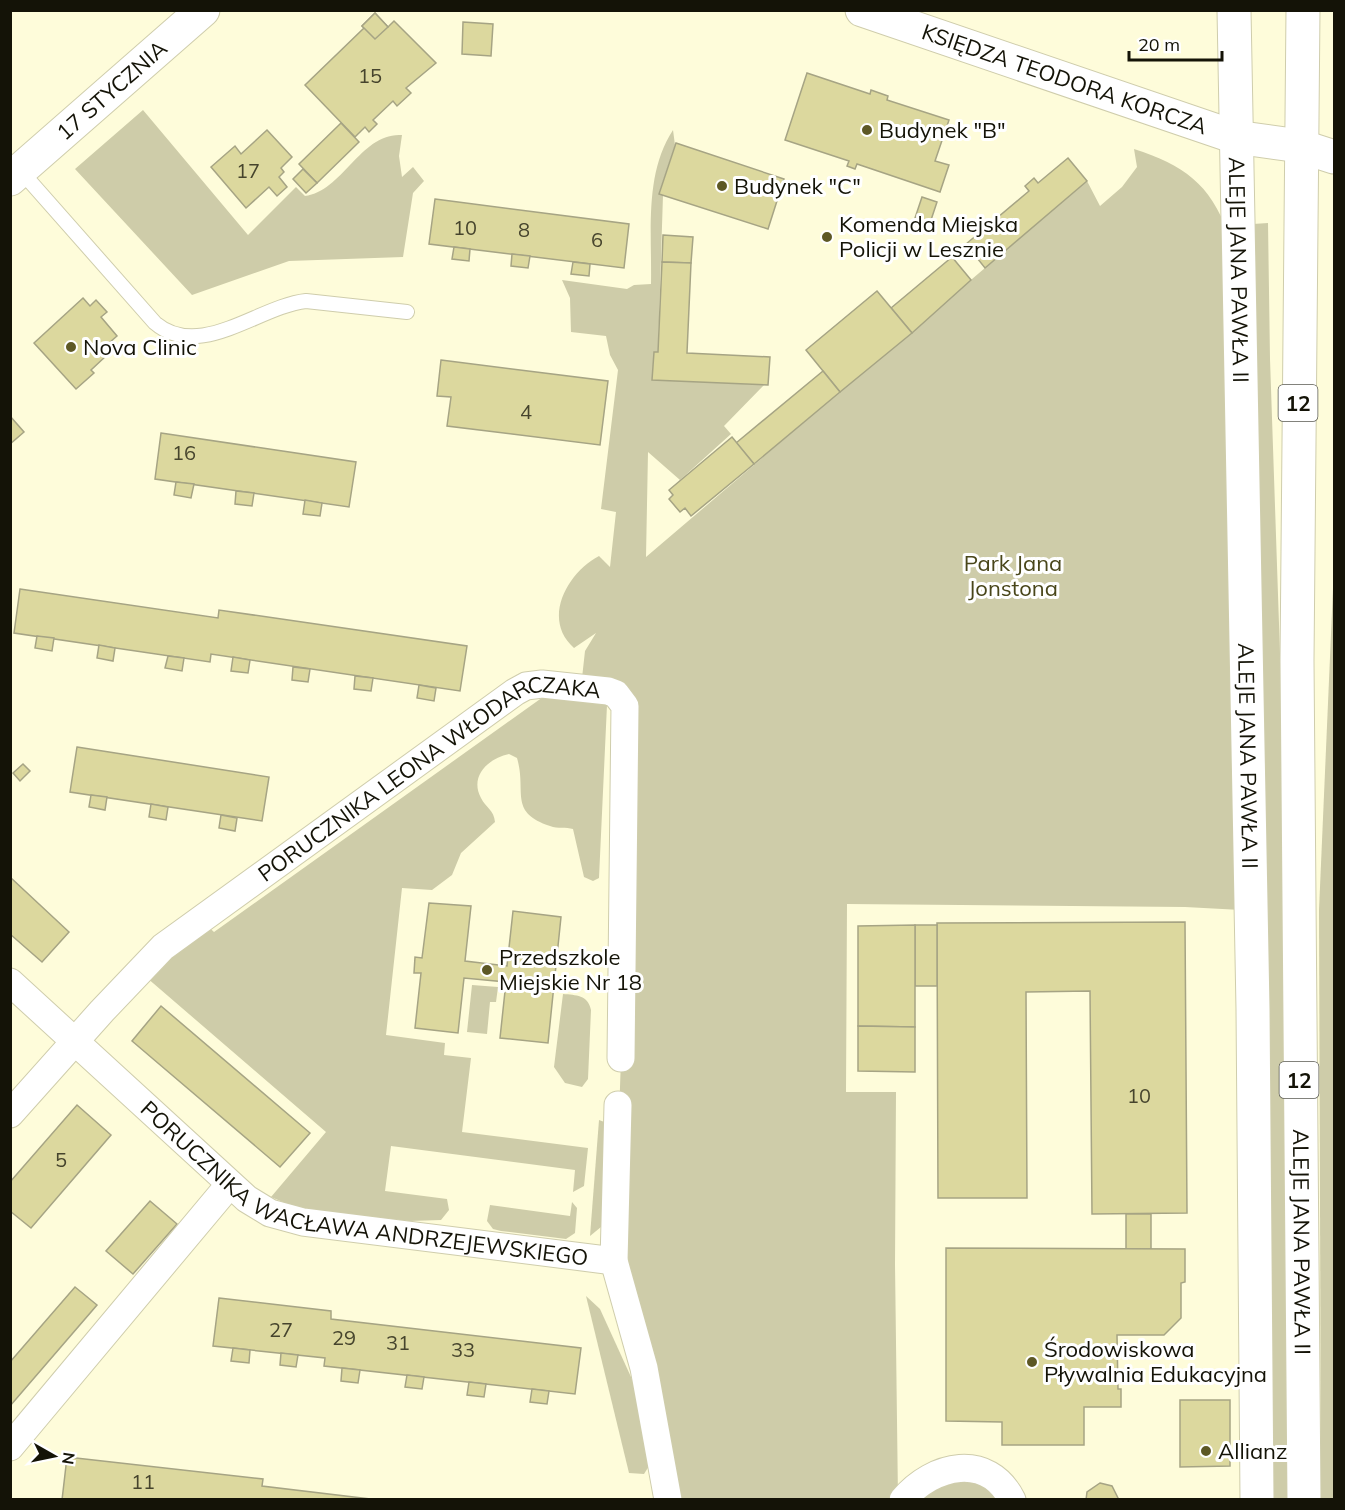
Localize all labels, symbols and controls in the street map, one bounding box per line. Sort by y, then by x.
street label: KSIĘDZA TEODORA KORCZA [918,17,1211,141]
scale bar [1129,24,1222,62]
text: 20 m [1138,33,1180,56]
street label: 17 STYCZNIA [51,34,173,146]
house number: 15 [358,63,382,88]
place label: Budynek "B" [879,116,1006,144]
marker: Budynek "B" [860,123,874,137]
street label: ALEJE JANA PAWŁA II [1223,157,1255,383]
house number: 17 [236,158,260,183]
place label: Budynek "C" [734,172,861,200]
marker: Budynek "C" [715,179,729,193]
place label: Komenda Miejska Policji w Lesznie [839,210,1018,263]
house number: 10 [453,215,477,240]
house number: 8 [518,217,530,242]
house number: 6 [591,227,603,252]
marker: Komenda Miejska Policji w Lesznie [820,230,834,244]
place label: Nova Clinic [83,333,197,361]
marker: Nova Clinic [64,340,78,354]
road number: 12 [1278,385,1318,421]
house number: 4 [520,399,532,424]
house number: 16 [172,440,196,465]
park label: Park Jana Jonstona [964,549,1062,602]
street label: ALEJE JANA PAWŁA II [1232,643,1264,869]
street label: PORUCZNIKA LEONA WŁODARCZAKA [252,670,602,888]
place label: Przedszkole Miejskie Nr 18 [499,943,642,996]
marker: Przedszkole Miejskie Nr 18 [480,963,494,977]
road number: 12 [1280,1062,1318,1098]
house number: 10 [1127,1083,1151,1108]
street label: PORUCZNIKA WACŁAWA ANDRZEJEWSKIEGO [135,1095,590,1272]
street label: ALEJE JANA PAWŁA II [1287,1129,1317,1355]
house number: 5 [55,1147,67,1172]
house number: 27 [269,1317,293,1342]
house number: 29 [332,1325,356,1350]
house number: 31 [386,1330,410,1355]
place label: Środowiskowa Pływalnia Edukacyjna [1044,1335,1267,1388]
house number: 33 [451,1337,475,1362]
marker: Środowiskowa Pływalnia Edukacyjna [1025,1355,1039,1369]
north arrow [24,1426,84,1486]
place label: Allianz [1218,1437,1287,1465]
marker: Allianz [1199,1444,1213,1458]
text: N [58,1451,80,1466]
house number: 11 [131,1469,155,1494]

